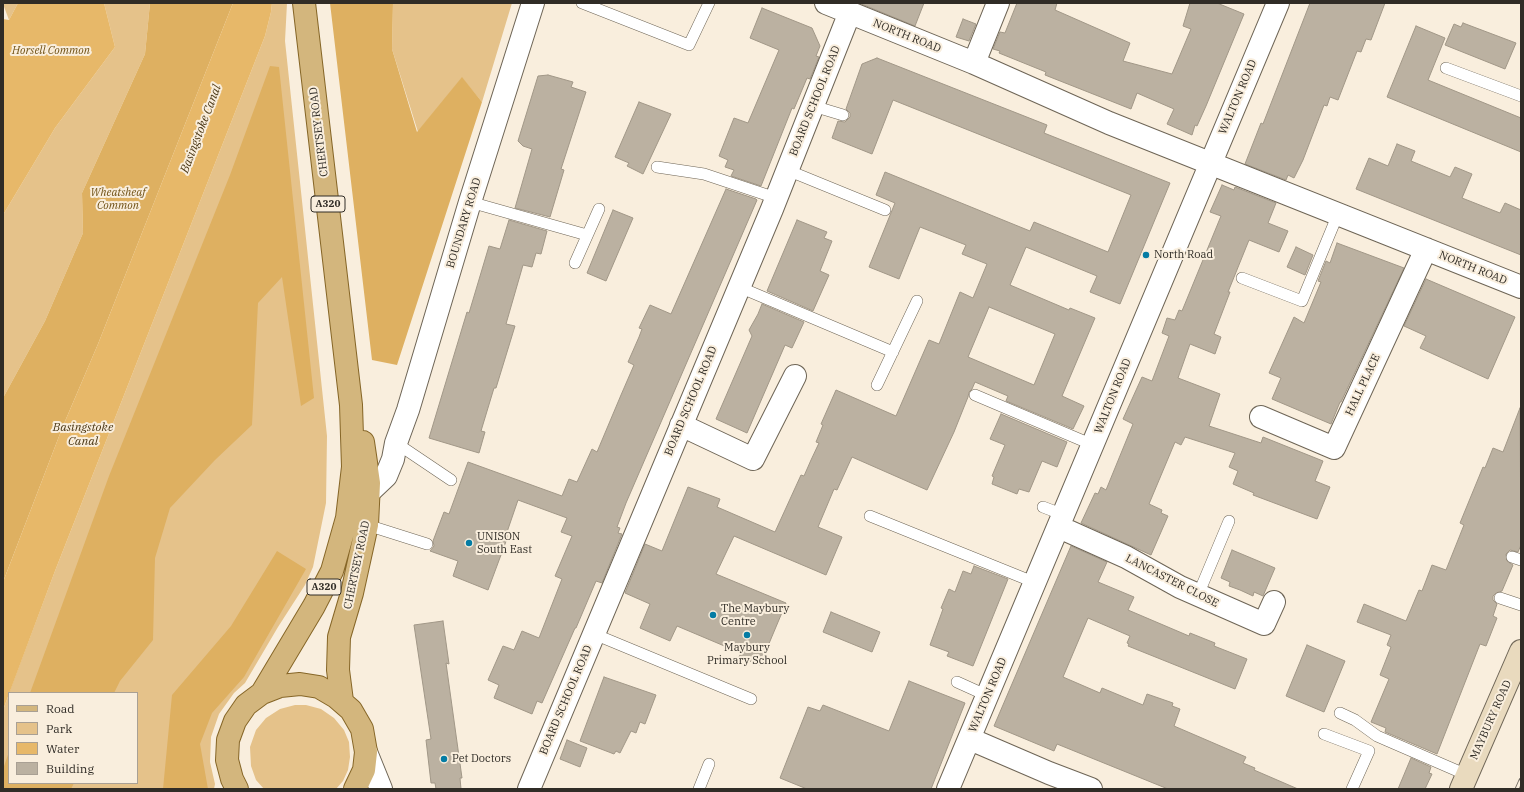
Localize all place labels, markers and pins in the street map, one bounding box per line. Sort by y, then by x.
place label: North Road [1154,248,1213,262]
marker: North Road [1141,250,1151,260]
place label: UNISON South East [477,530,532,556]
marker: UNISON South East [464,538,474,548]
place label: The Maybury Centre [721,602,789,628]
marker: The Maybury Centre [708,610,718,620]
marker: Maybury Primary School [742,630,752,640]
place label: Maybury Primary School [707,641,787,667]
place label: Pet Doctors [452,752,511,766]
marker: Pet Doctors [439,754,449,764]

